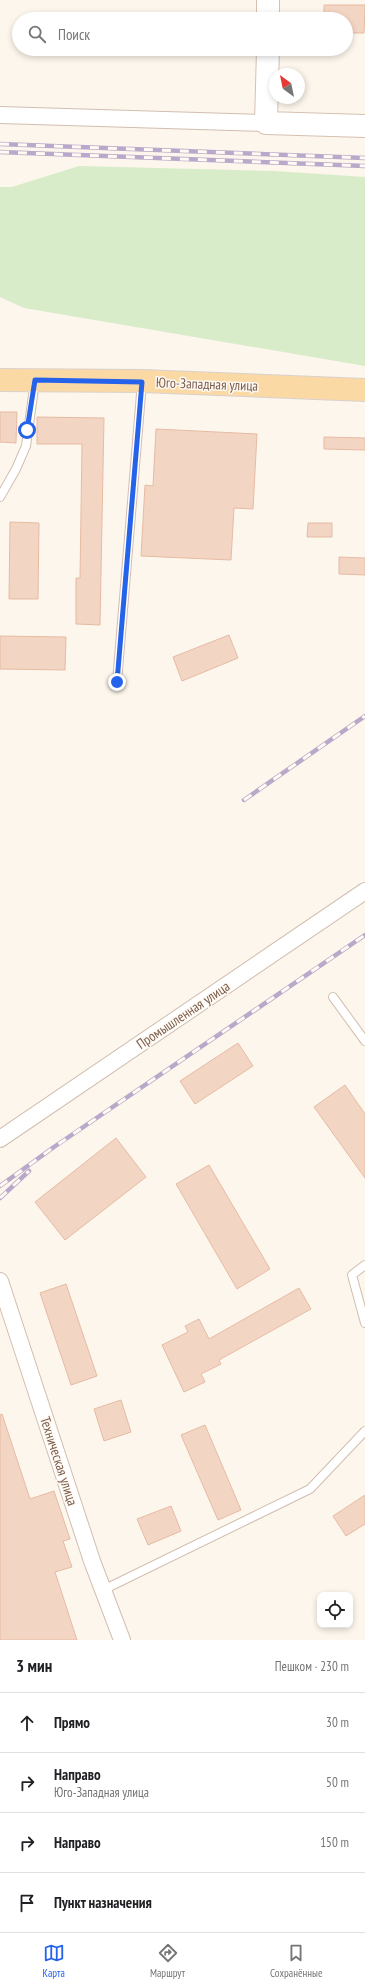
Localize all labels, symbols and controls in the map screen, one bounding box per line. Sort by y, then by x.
search box [12,12,353,56]
icon: search [26,23,48,45]
text: Поиск [58,25,90,44]
north arrow [269,68,305,104]
street label: Юго-Западная улица [156,373,258,395]
route start [18,421,36,439]
route end [108,673,126,691]
street label: Промышленная улица [133,977,233,1053]
street label: Техническая улица [36,1414,82,1508]
map controls [317,1592,353,1628]
button: locate [317,1592,353,1628]
text: 3 мин [16,1655,52,1677]
text: Пешком · 230 m [275,1658,349,1675]
icon: ahead [16,1712,38,1734]
text: Прямо [54,1713,90,1732]
text: 30 m [326,1714,349,1731]
text: Направо [54,1765,101,1784]
icon: right [16,1772,38,1794]
text: 50 m [326,1774,349,1791]
text: Юго-Западная улица [54,1784,149,1801]
icon: right [16,1832,38,1854]
text: Направо [54,1833,101,1852]
text: 150 m [320,1834,349,1851]
icon: arrive [16,1892,38,1914]
text: Пункт назначения [54,1893,152,1912]
tab: Карта [43,1942,65,1980]
tab: Маршрут [150,1942,185,1980]
tab: Сохранённые [270,1942,322,1980]

